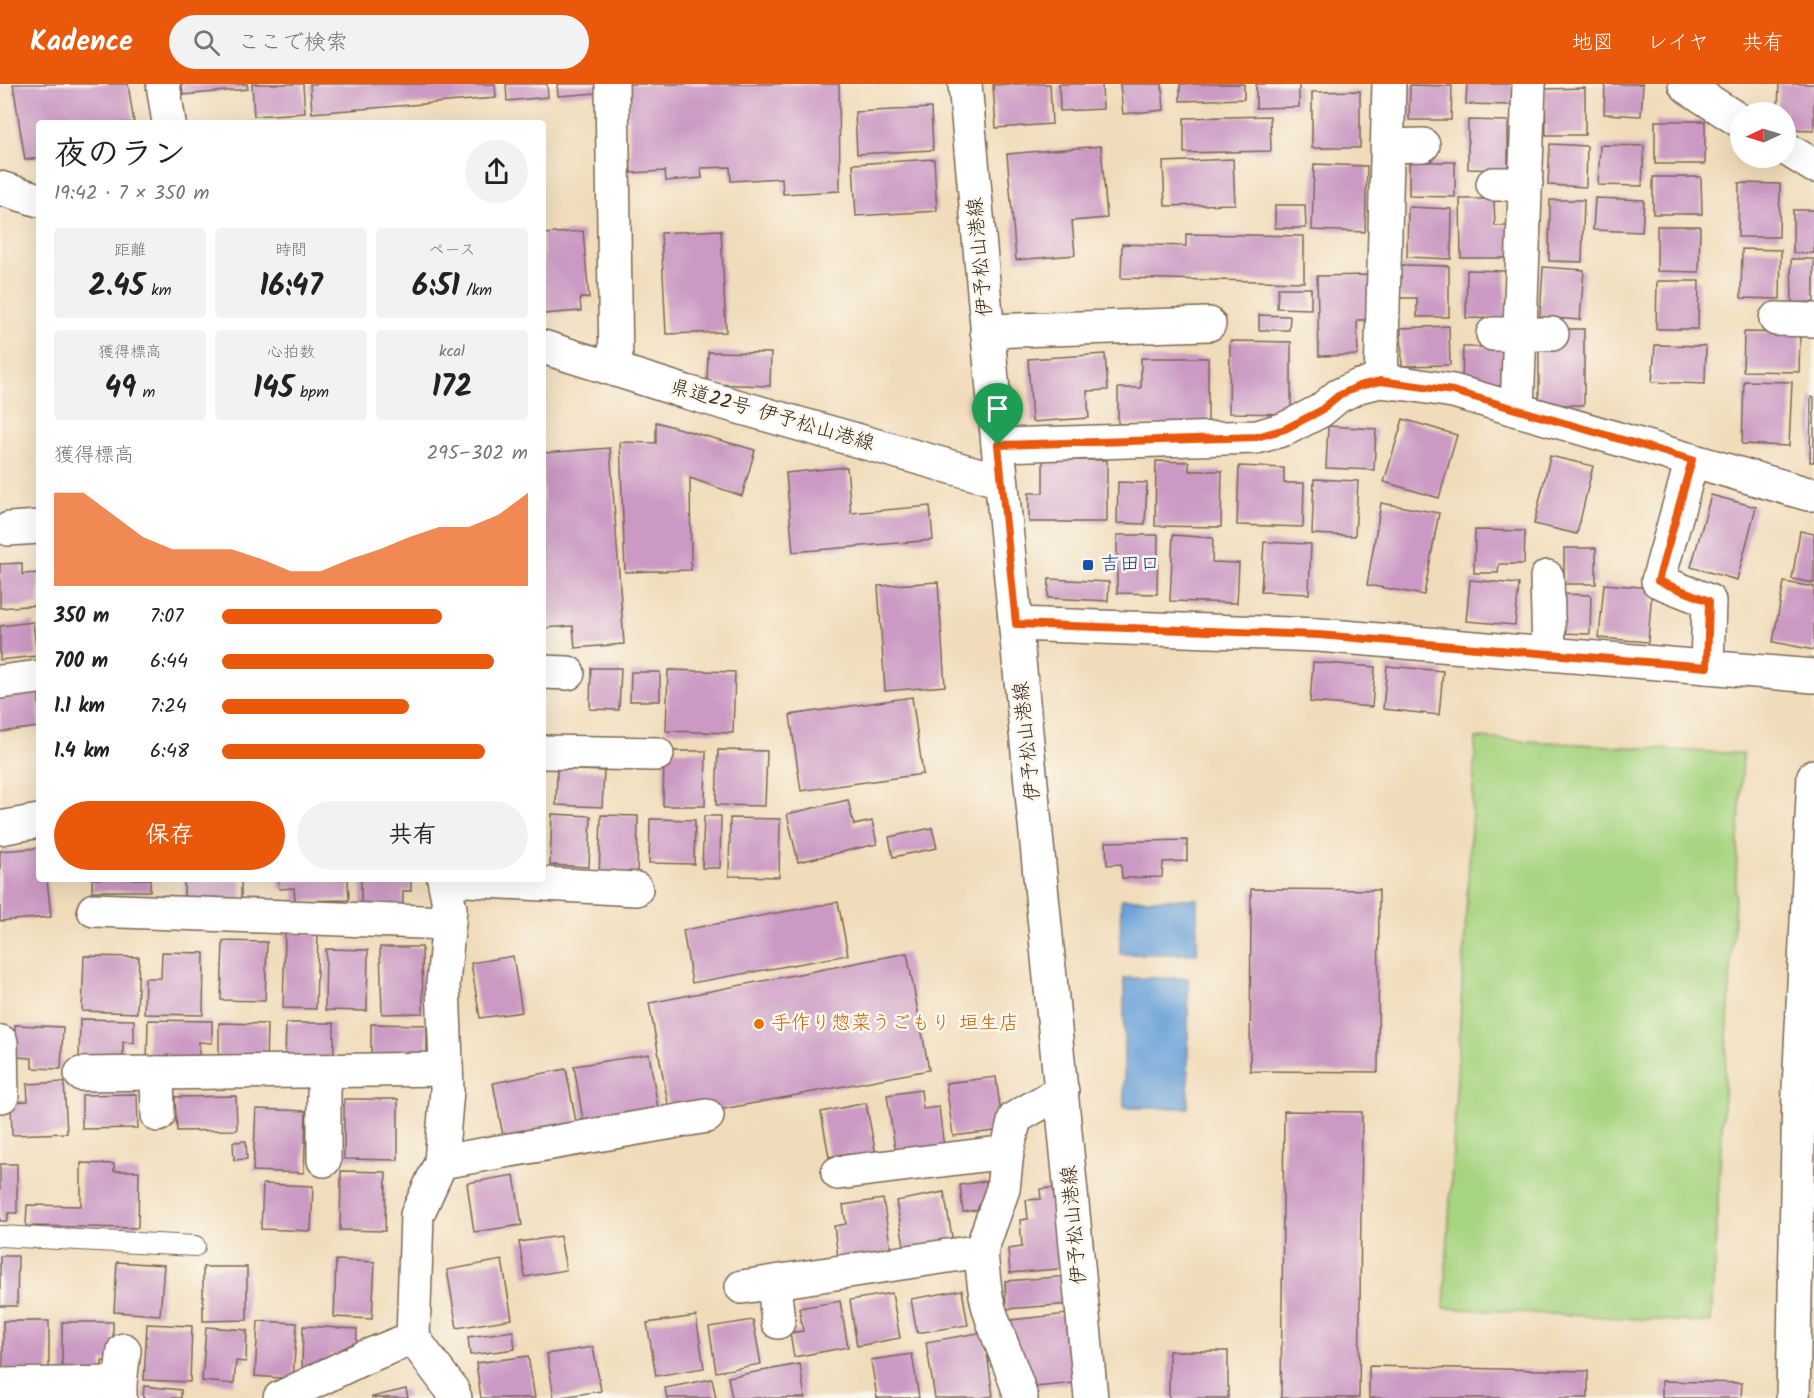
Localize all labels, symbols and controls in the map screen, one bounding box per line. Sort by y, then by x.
search box [169,15,589,69]
text: Kadence [30,20,133,65]
icon: search [190,26,223,59]
text: ここで検索 [238,26,348,61]
text: 地図 [1572,27,1614,60]
text: レイヤ [1647,27,1709,60]
text: 共有 [1742,27,1784,60]
north arrow [1730,102,1796,168]
map controls [1730,102,1796,168]
text: 夜のラン [54,129,186,182]
button: share [465,140,528,203]
text: 19:42 · 7 × 350 m [54,178,210,210]
street label: 伊予松山港線 [960,196,1002,318]
text: 距離 [114,238,146,263]
text: 時間 [275,238,307,263]
text: ペース [428,238,476,263]
text: 2.45 [89,263,145,311]
text: 16:47 [259,263,323,311]
text: 6:51 [412,263,460,311]
text: km [145,278,171,303]
text: /km [460,278,492,303]
text: kcal [439,339,465,364]
text: 獲得標高 [98,340,162,365]
text: 心拍数 [267,340,315,365]
text: 172 [432,364,472,412]
text: 49 [105,365,136,413]
text: 145 [253,365,294,413]
street label: 県道22号 伊予松山港線 [666,372,878,460]
text: m [136,380,155,405]
text: bpm [294,380,329,405]
pin [972,383,1023,445]
icon: arrive [981,392,1014,425]
text: 295–302 m [427,438,528,470]
text: 獲得標高 [54,440,134,472]
place label: 吉田口 [1100,549,1160,581]
marker: 吉田口 [1081,558,1095,572]
text: 350 m [54,601,109,633]
text: 7:07 [150,601,183,633]
text: 700 m [54,646,108,678]
text: 6:44 [150,646,188,678]
street label: 伊予松山港線 [1006,680,1050,802]
text: 1.1 km [54,691,105,723]
text: 7:24 [150,691,187,723]
text: 1.4 km [54,736,110,768]
text: 6:48 [150,736,189,768]
button: 保存 [54,801,285,870]
button: 共有 [297,801,528,870]
place label: 手作り惣菜うごもり 垣生店 [771,1008,1019,1040]
marker: 手作り惣菜うごもり 垣生店 [752,1017,766,1031]
street label: 伊予松山港線 [1054,1164,1096,1286]

